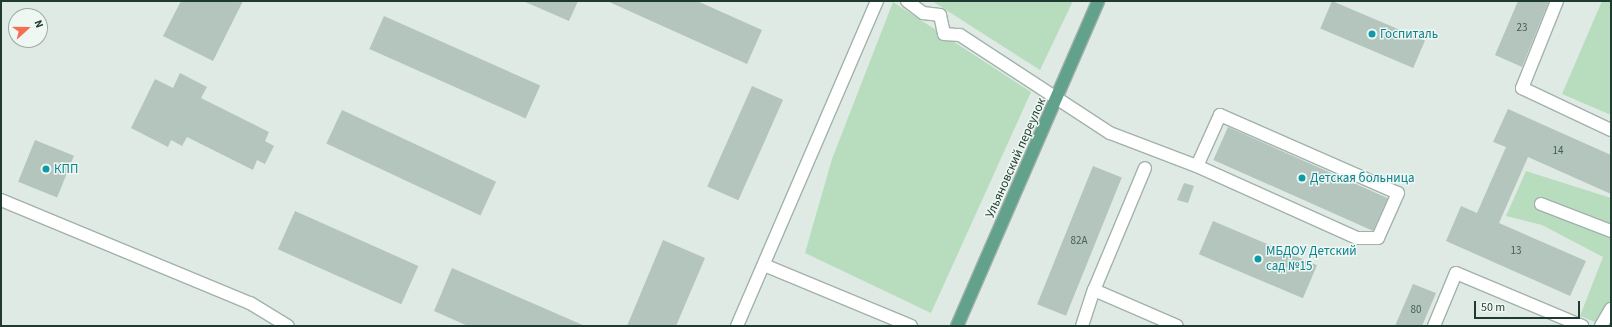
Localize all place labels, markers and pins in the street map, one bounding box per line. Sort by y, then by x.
place label: Госпиталь [1380,26,1438,42]
marker: Госпиталь [1367,29,1377,39]
place label: КПП [54,161,78,177]
marker: КПП [41,164,51,174]
place label: Детская больница [1310,170,1414,186]
marker: Детская больница [1297,173,1307,183]
place label: МБДОУ Детский сад №15 [1266,244,1357,275]
marker: МБДОУ Детский сад №15 [1253,254,1263,264]

